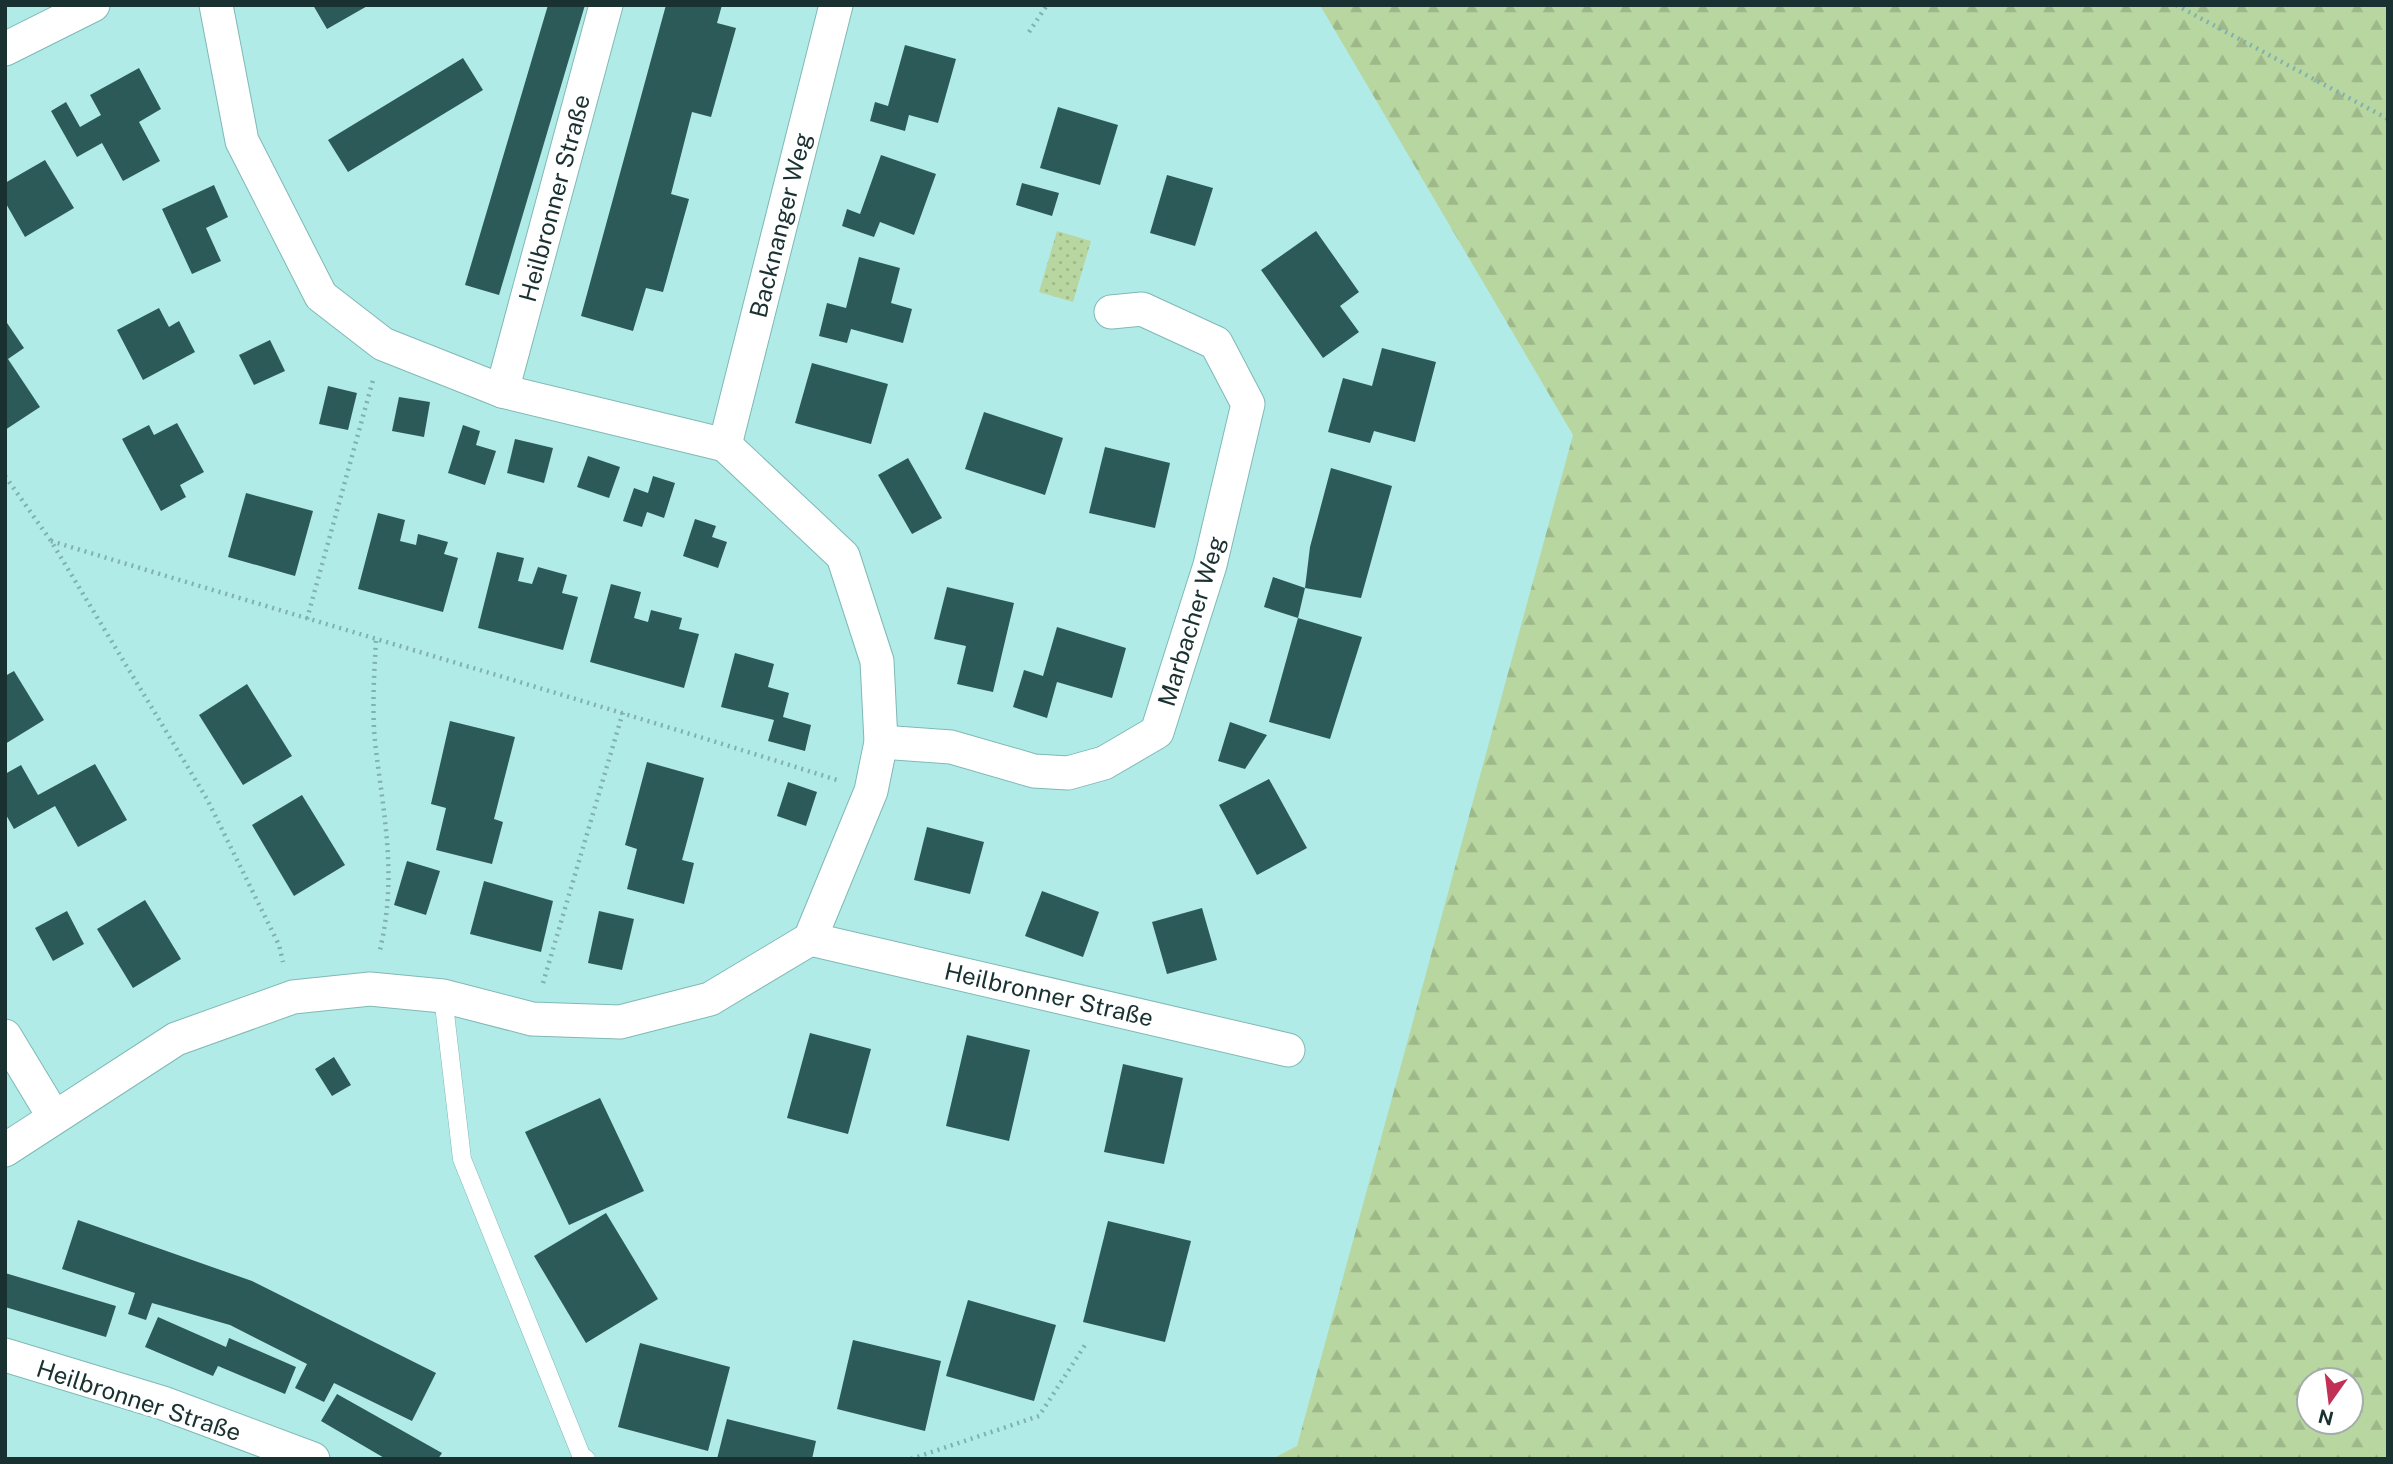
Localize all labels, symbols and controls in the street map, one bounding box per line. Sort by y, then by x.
street label: Heilbronner Straße [513,91,595,305]
street label: Backnanger Weg [743,130,817,320]
street label: Marbacher Weg [1152,533,1230,709]
street label: Heilbronner Straße [942,956,1156,1032]
street label: Heilbronner Straße [33,1354,245,1446]
north arrow [2295,1366,2365,1436]
text: N [2316,1405,2336,1430]

